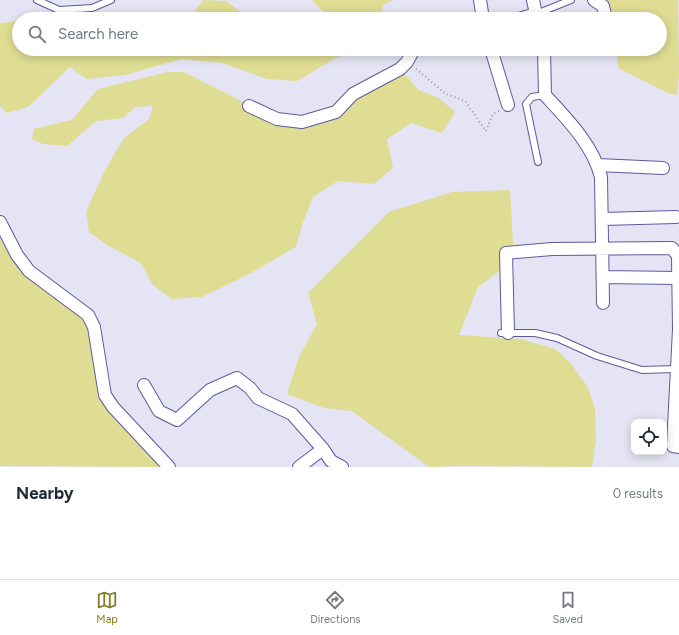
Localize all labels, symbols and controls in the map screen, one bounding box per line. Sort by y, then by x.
search box [12,12,667,56]
icon: search [26,23,48,45]
text: Search here [58,25,138,43]
map controls [631,419,667,455]
button: locate [631,419,667,455]
text: Nearby [16,483,74,503]
text: 0 results [613,486,663,501]
tab: Map [96,589,118,626]
tab: Directions [310,589,360,626]
tab: Saved [553,589,583,626]

